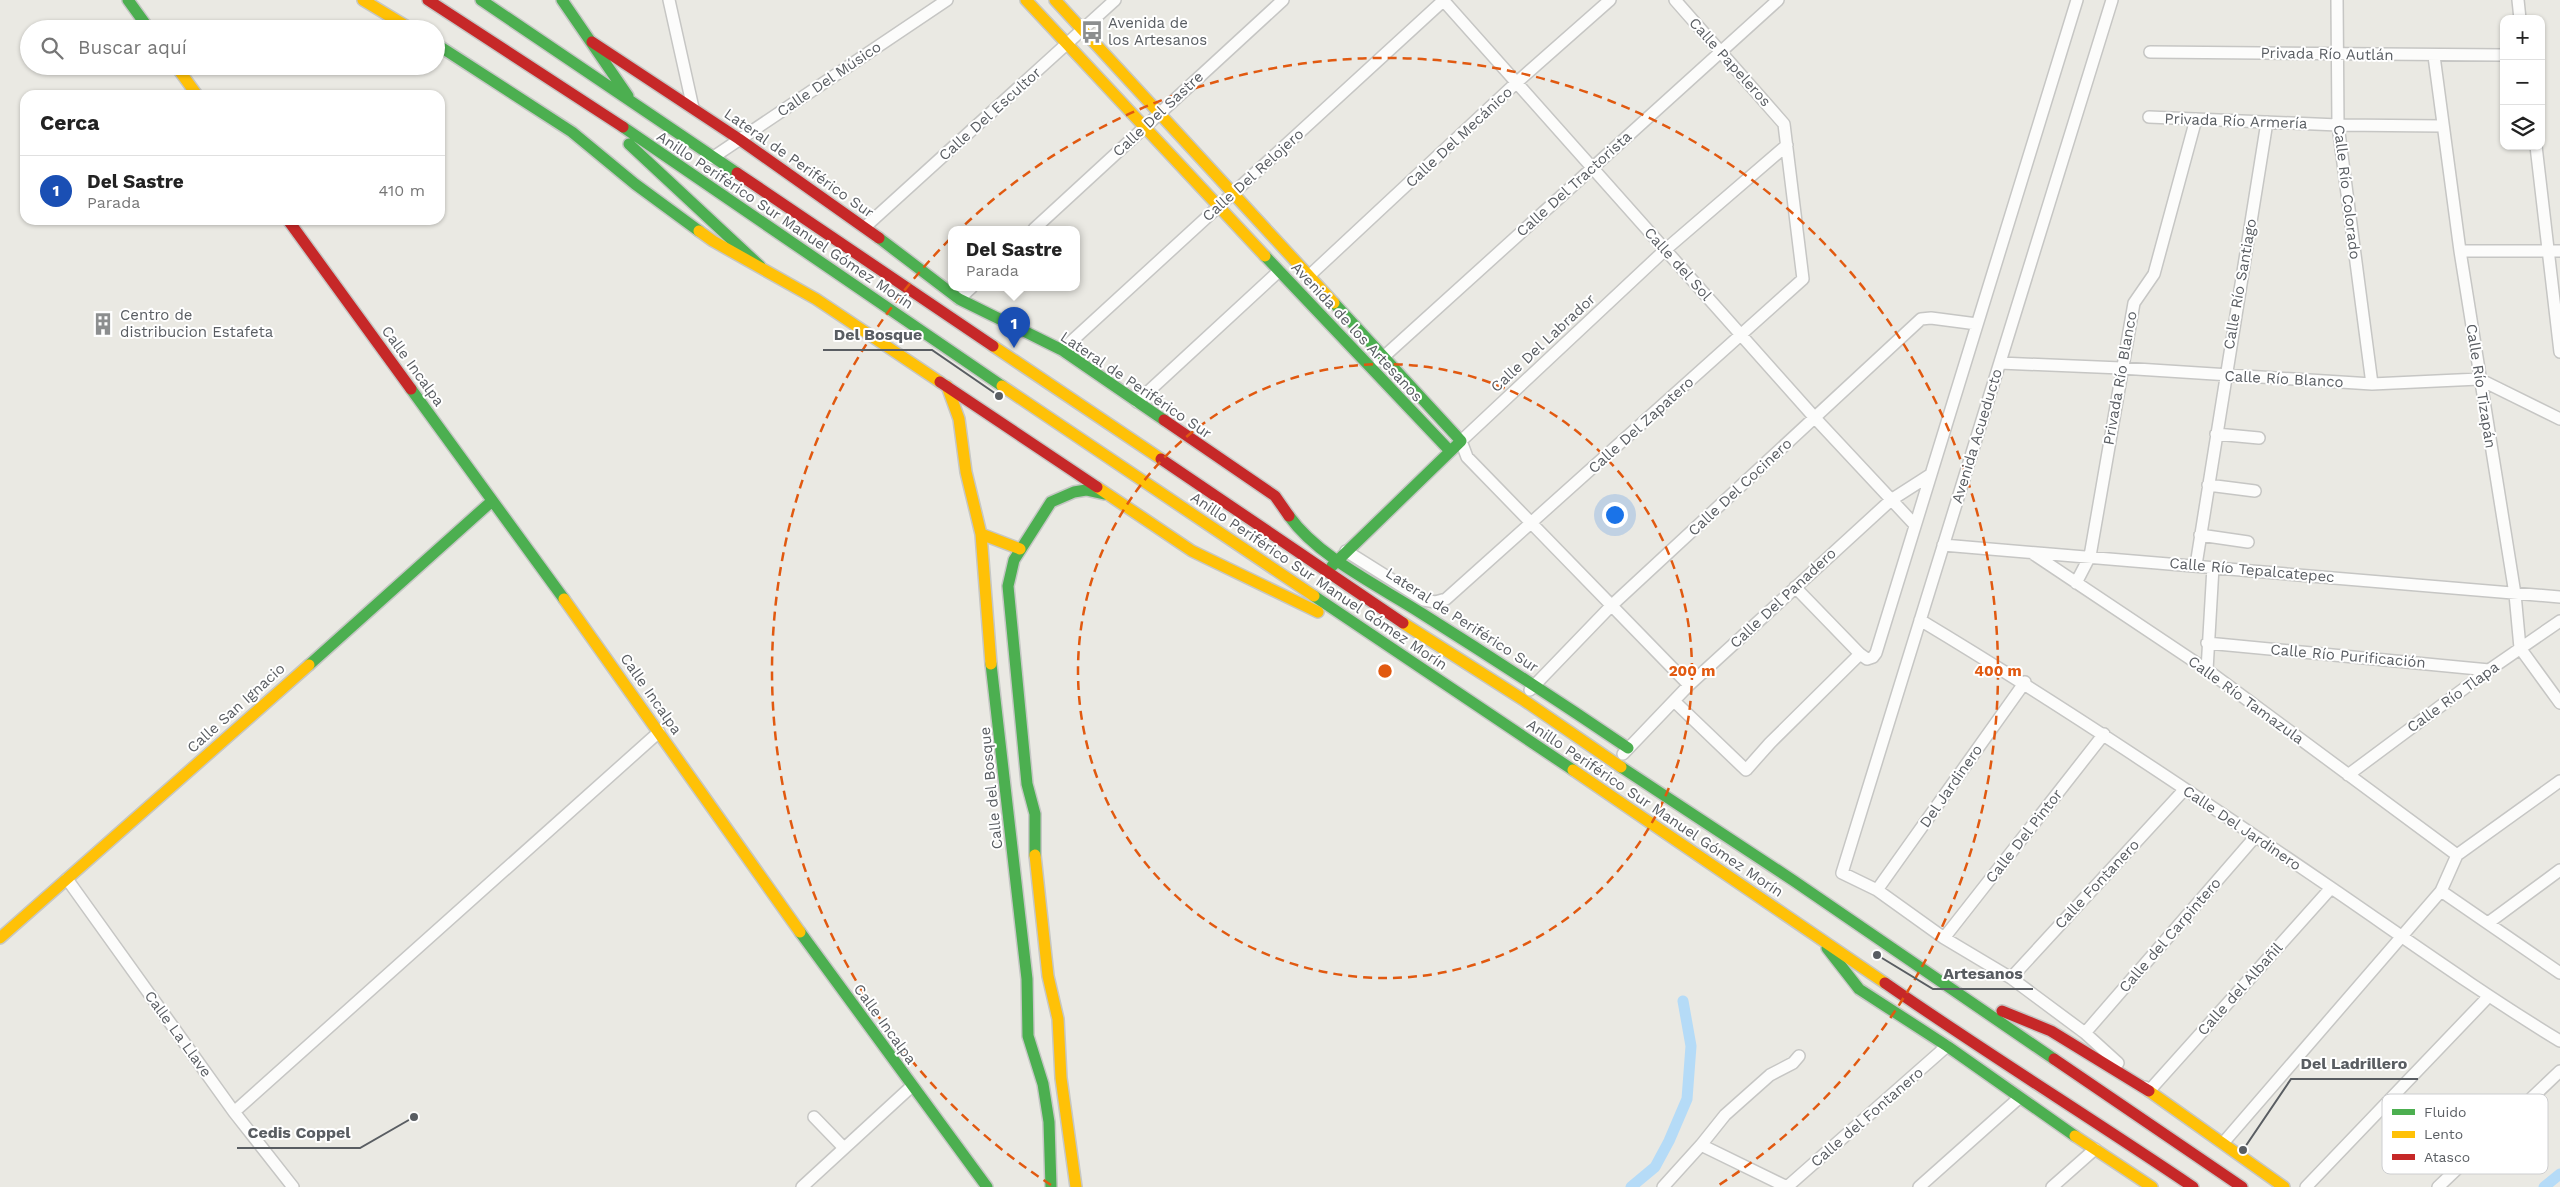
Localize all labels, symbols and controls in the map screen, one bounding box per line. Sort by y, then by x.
place label: Avenida de los Artesanos [1108,14,1207,49]
street label: Calle Papeleros [1685,14,1775,110]
map controls [2500,15,2545,150]
button: + [2500,15,2545,60]
bus stop icon: Avenida de los Artesanos [1079,19,1105,45]
search box [20,20,445,75]
icon: search [38,34,66,62]
text: Buscar aquí [78,36,187,59]
street label: Calle Del Músico [774,38,884,120]
street label: Privada Río Autlán [2260,44,2394,64]
button: − [2500,60,2545,105]
street label: Calle Del Escultor [935,63,1045,165]
street label: Calle Del Sastre [1109,67,1207,161]
street label: Calle Del Mecánico [1402,83,1516,191]
street label: Lateral de Periférico Sur [721,104,877,222]
button: layers [2500,105,2545,150]
text: Cerca [40,110,99,135]
street label: Privada Río Armería [2164,110,2308,133]
street label: Calle Río Colorado [2330,124,2364,260]
street label: Calle Del Relojero [1199,125,1307,225]
street label: Anillo Periférico Sur Manuel Gómez Morín [653,127,917,313]
street label: Calle Del Tractorista [1513,127,1636,241]
text: Del Sastre [87,170,184,193]
text: 1 [53,181,59,200]
text: 410 m [379,181,425,200]
text: Parada [87,193,140,212]
street label: Calle Río Santiago [2220,217,2260,351]
street label: Calle del Sol [1640,224,1716,305]
popup [948,226,1080,291]
text: Del Sastre [966,238,1062,261]
street label: Avenida de los Artesanos [1288,259,1426,406]
text: Parada [966,261,1019,280]
street label: Calle Del Labrador [1487,290,1599,396]
place label: Centro de distribucion Estafeta [120,306,274,341]
pin: 1 [998,307,1030,348]
street label: Privada Río Blanco [2099,310,2141,446]
building icon: Centro de distribucion Estafeta [90,311,116,337]
callout: Del Bosque [823,319,932,350]
street label: Calle Incalpa [378,322,448,410]
street label: Calle Río Tizapán [2462,322,2500,450]
text: Del Bosque [834,325,922,344]
street label: Lateral de Periférico Sur [1057,328,1215,442]
street label: Avenida Acueducto [1948,367,2006,505]
street label: Calle Río Blanco [2224,367,2344,391]
street label: Calle Del Zapatero [1585,373,1697,477]
street label: Calle Del Cocinero [1685,434,1795,540]
street label: Anillo Periférico Sur Manuel Gómez Morín [1187,488,1451,674]
your location [1602,502,1628,528]
street label: Calle Del Panadero [1726,544,1840,652]
street label: Calle Río Tepalcatepec [2169,554,2335,586]
street label: Lateral de Periférico Sur [1382,564,1542,676]
street label: Calle Río Purificación [2270,640,2426,672]
street label: Calle Incalpa [616,650,686,738]
street label: Calle Río Tamazula [2185,652,2308,748]
street label: Calle Río Tlapa [2404,657,2503,736]
street label: Calle San Ignacio [183,659,289,757]
centre of rings [1376,662,1394,680]
text: 200 m [1669,662,1715,680]
text: 400 m [1974,662,2022,680]
street label: Anillo Periférico Sur Manuel Gómez Morín [1523,715,1787,901]
street label: Calle del Bosque [976,726,1006,850]
street label: Del Jardinero [1916,741,1986,831]
street label: Calle Del Jardinero [2179,782,2305,874]
street label: Calle Del Pintor [1982,785,2066,887]
street label: Calle Fontanero [2051,836,2143,932]
street label: Calle del Carpintero [2115,874,2225,996]
street label: Calle del Albañil [2194,939,2287,1039]
callout: Artesanos [1933,958,2033,989]
text: Artesanos [1943,964,2023,983]
street label: Calle Incalpa [850,980,920,1068]
street label: Calle La Llave [141,987,215,1081]
callout: Del Ladrillero [2291,1048,2418,1079]
text: Del Ladrillero [2301,1054,2408,1073]
street label: Calle del Fontanero [1807,1063,1927,1171]
legend [2382,1094,2548,1174]
text: Fluido [2424,1104,2466,1120]
callout: Cedis Coppel [237,1117,360,1148]
text: Cedis Coppel [248,1123,351,1142]
text: Lento [2424,1126,2463,1142]
text: Atasco [2424,1149,2470,1165]

